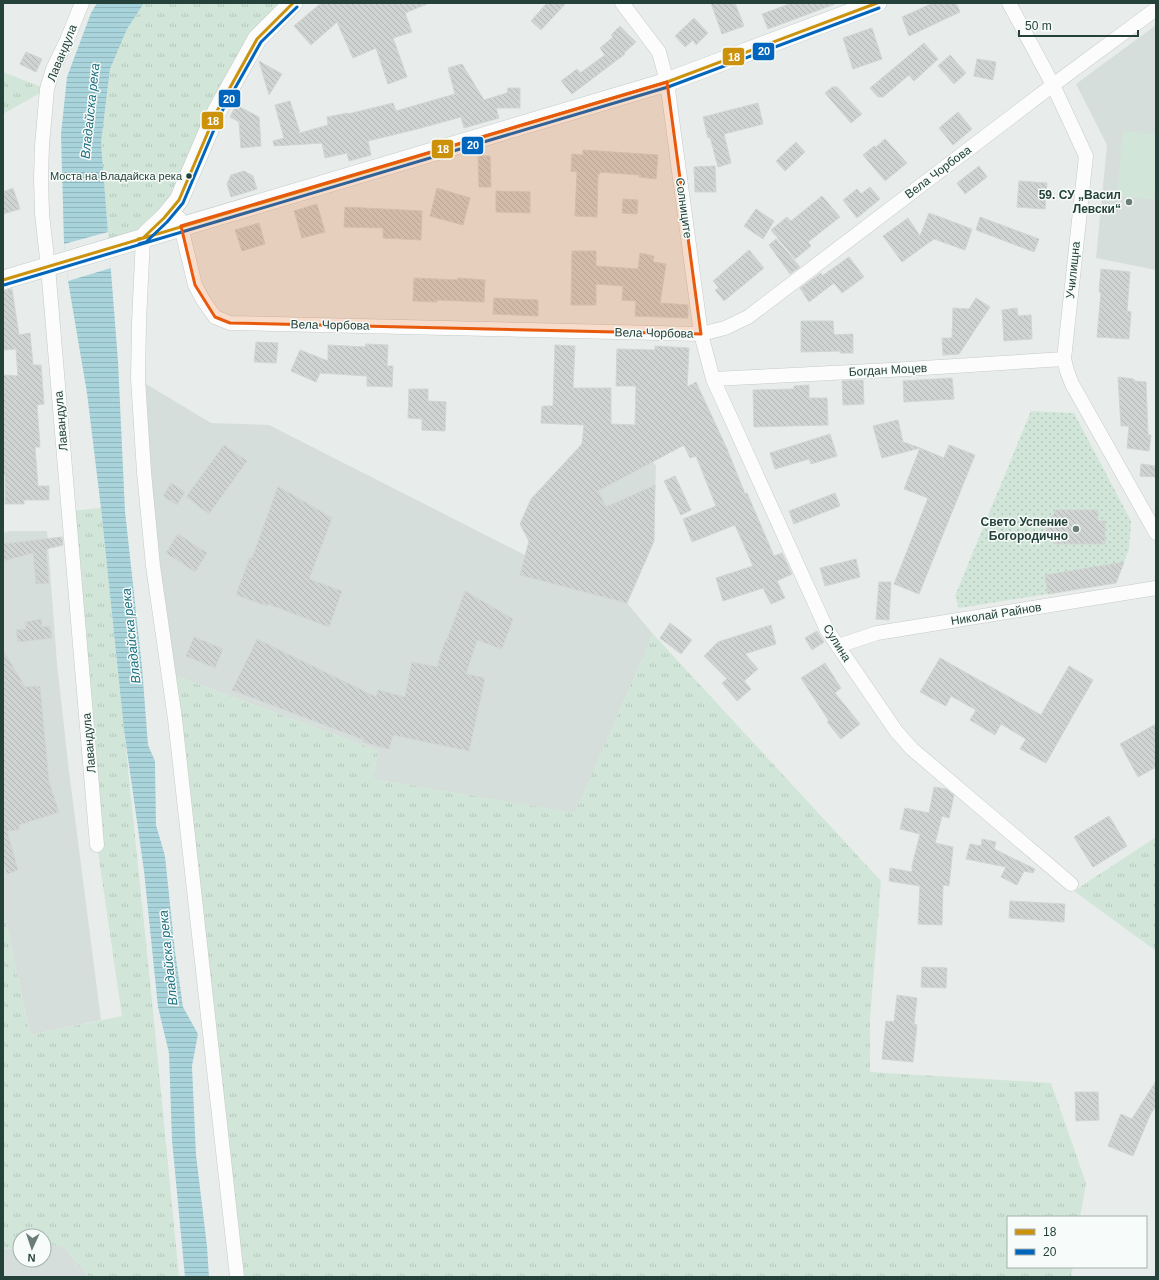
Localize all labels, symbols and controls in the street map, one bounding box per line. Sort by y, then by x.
scale bar [1019,12,1138,38]
text: 50 m [1025,19,1052,33]
street label: Лавандула [44,22,80,84]
line badge: 20 [752,42,775,61]
text: 20 [758,45,770,57]
line badge: 18 [722,47,745,66]
text: 18 [728,51,740,63]
water label: Владайска река [78,62,102,160]
line badge: 20 [218,89,241,108]
text: 20 [223,93,235,105]
line badge: 18 [201,111,224,130]
text: 18 [207,115,219,127]
line badge: 20 [461,136,484,155]
line badge: 18 [431,139,454,159]
text: 20 [467,139,479,151]
street label: Вела Чорбова [902,142,974,201]
text: 18 [437,143,449,155]
place label: Моста на Владайска река [50,170,183,182]
marker: Моста на Владайска река [184,171,194,181]
street label: Солниците [673,177,695,240]
place label: 59. СУ „Васил Левски“ [1039,188,1121,216]
marker: 59. СУ „Васил Левски“ [1124,197,1134,207]
street label: Училищна [1063,240,1083,299]
street label: Вела Чорбова [290,317,370,333]
street label: Вела Чорбова [614,325,694,341]
street label: Богдан Моцев [848,361,928,379]
street label: Лавандула [51,390,71,452]
place label: Свето Успение Богородично [981,515,1068,543]
marker: Свето Успение Богородично [1071,524,1081,534]
water label: Владайска река [119,587,143,685]
street label: Николай Райнов [950,600,1042,628]
street label: Сулина [820,622,854,665]
street label: Лавандула [79,712,99,774]
water label: Владайска река [156,909,180,1007]
legend [1007,1216,1147,1268]
text: 18 [1043,1225,1057,1239]
north arrow [12,1228,52,1268]
text: 20 [1043,1245,1057,1259]
text: N [27,1252,36,1264]

